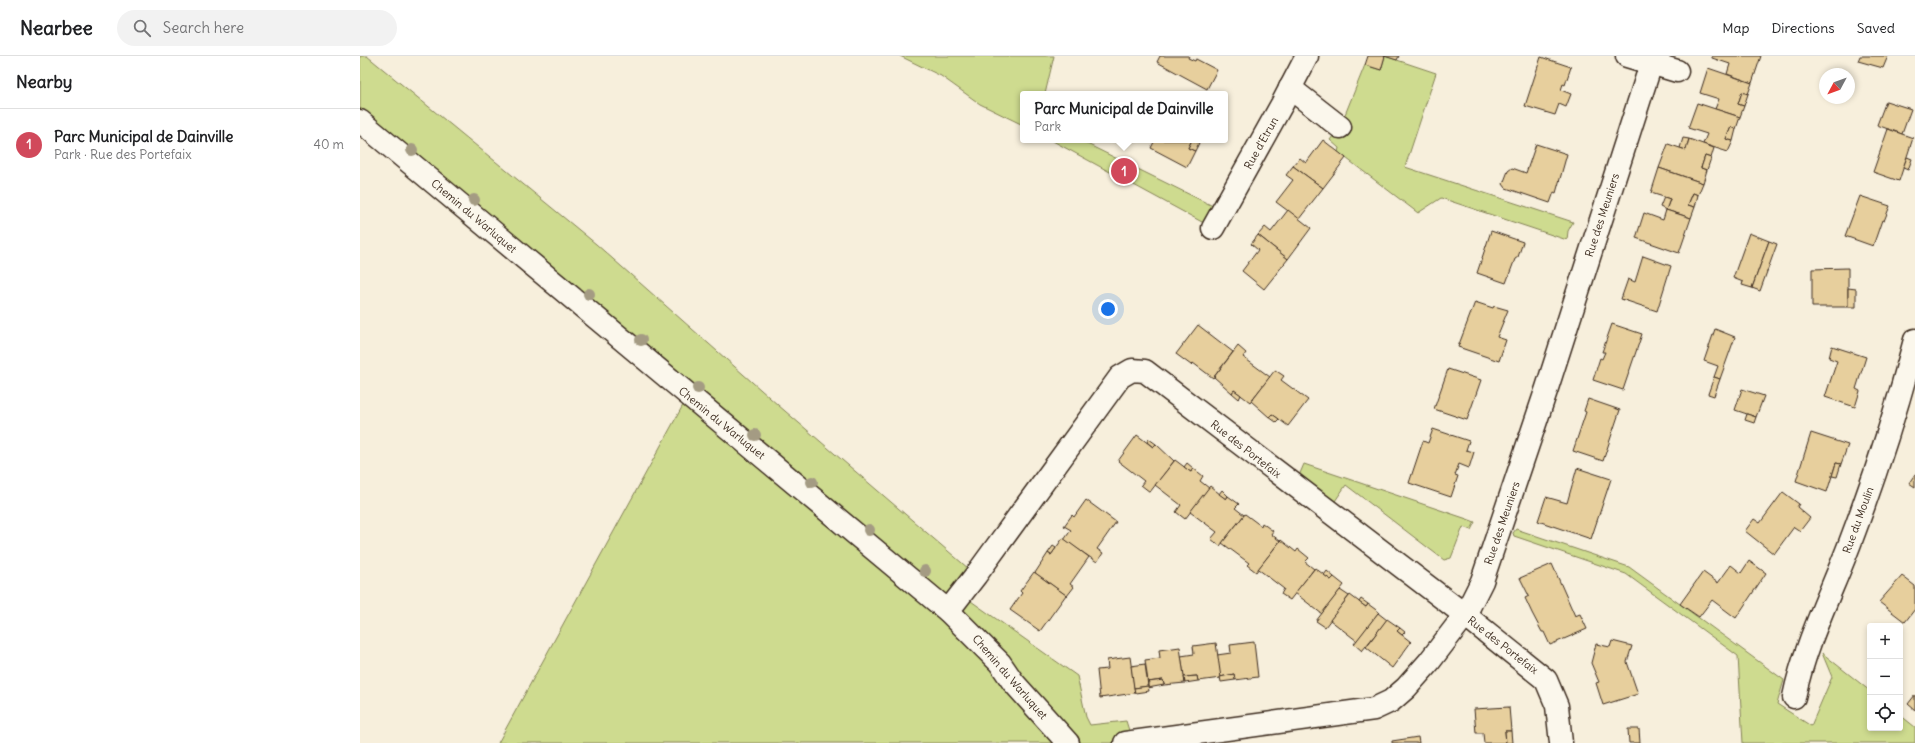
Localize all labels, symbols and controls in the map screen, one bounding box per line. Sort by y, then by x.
search box [117,10,397,46]
text: Nearbee [20,16,93,40]
icon: search [131,17,153,39]
text: Search here [163,18,244,37]
text: Map [1722,19,1749,37]
text: Directions [1771,19,1835,37]
text: Saved [1857,19,1895,37]
north arrow [1819,68,1855,104]
text: Nearby [16,71,72,93]
popup [1020,91,1228,143]
text: Parc Municipal de Dainville [1034,99,1214,118]
street label: Rue d'Etrun [1241,114,1281,172]
text: Park [1034,118,1061,135]
text: Parc Municipal de Dainville [54,127,233,146]
text: 1 [26,136,32,153]
text: 40 m [313,136,344,153]
text: Park · Rue des Portefaix [54,146,192,163]
pin: 1 [1111,156,1137,186]
street label: Rue des Meuniers [1582,171,1622,259]
street label: Chemin du Warluquet [428,176,520,256]
your location [1098,299,1118,319]
street label: Chemin du Warluquet [676,384,768,462]
street label: Rue des Portefaix [1208,417,1285,481]
street label: Rue des Meuniers [1481,479,1523,567]
street label: Rue du Moulin [1839,485,1877,555]
street label: Rue des Portefaix [1465,613,1542,677]
map controls [1867,623,1903,731]
button: + [1867,623,1903,659]
street label: Chemin du Warluquet [969,632,1051,722]
button: − [1867,659,1903,695]
button: locate [1867,695,1903,731]

